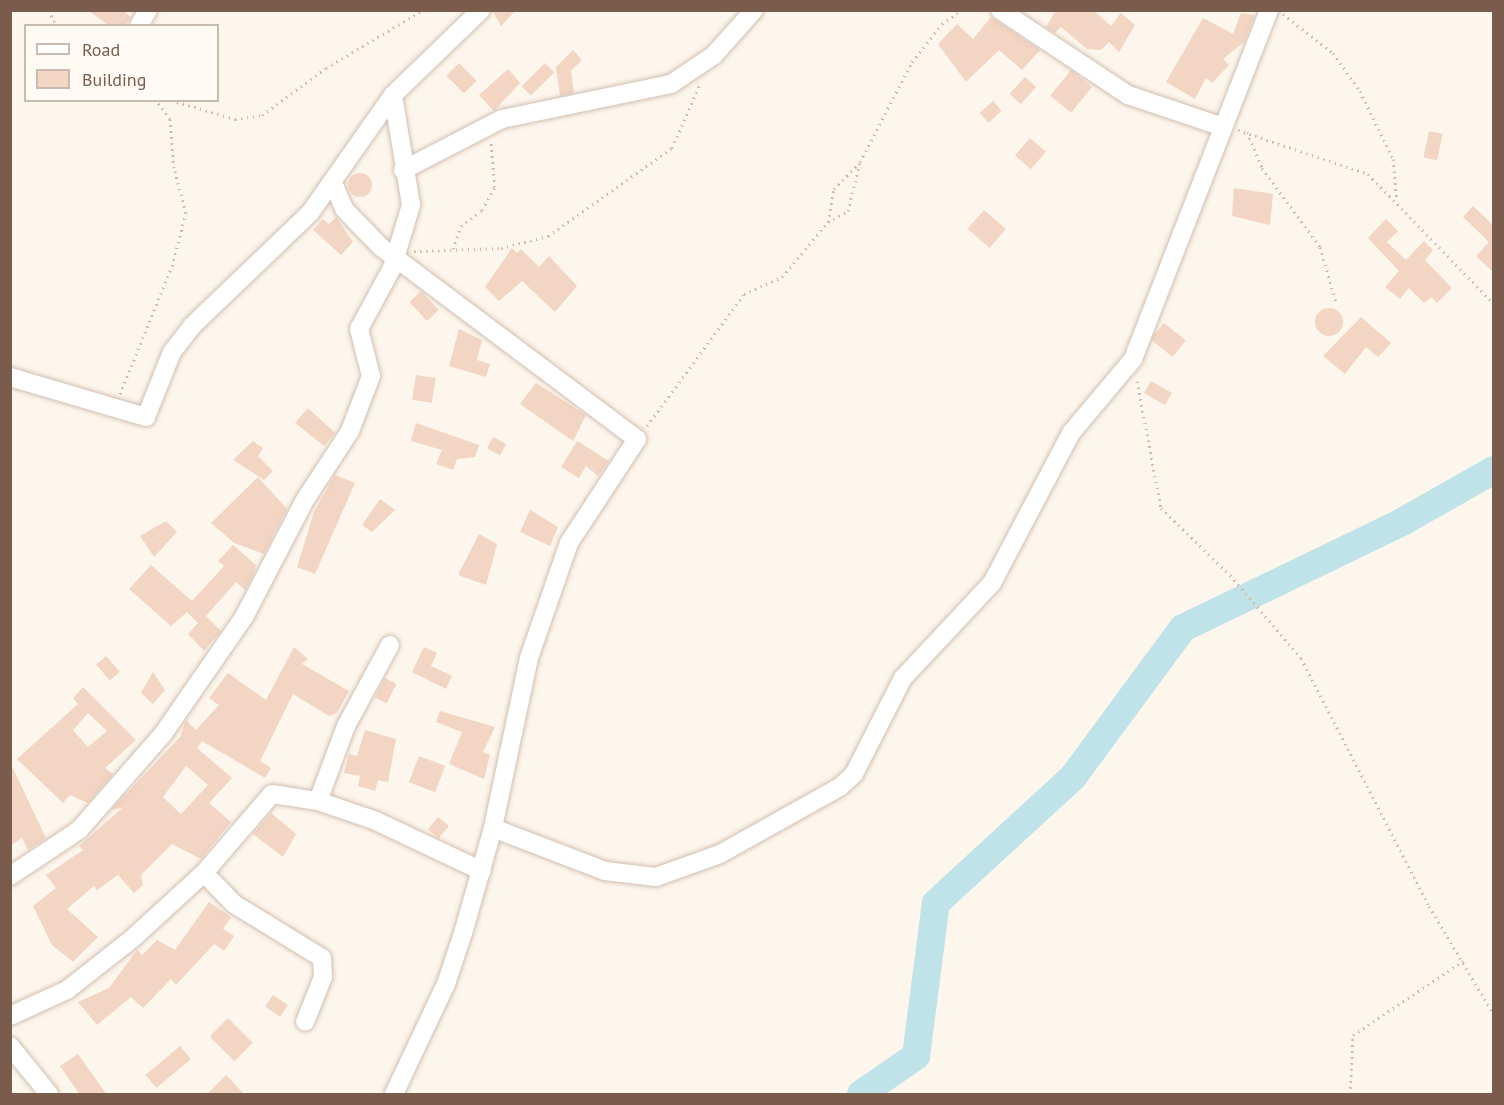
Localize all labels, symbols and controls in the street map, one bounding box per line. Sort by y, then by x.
legend [24,24,219,102]
text: Road [82,38,120,61]
text: Building [82,68,146,91]

